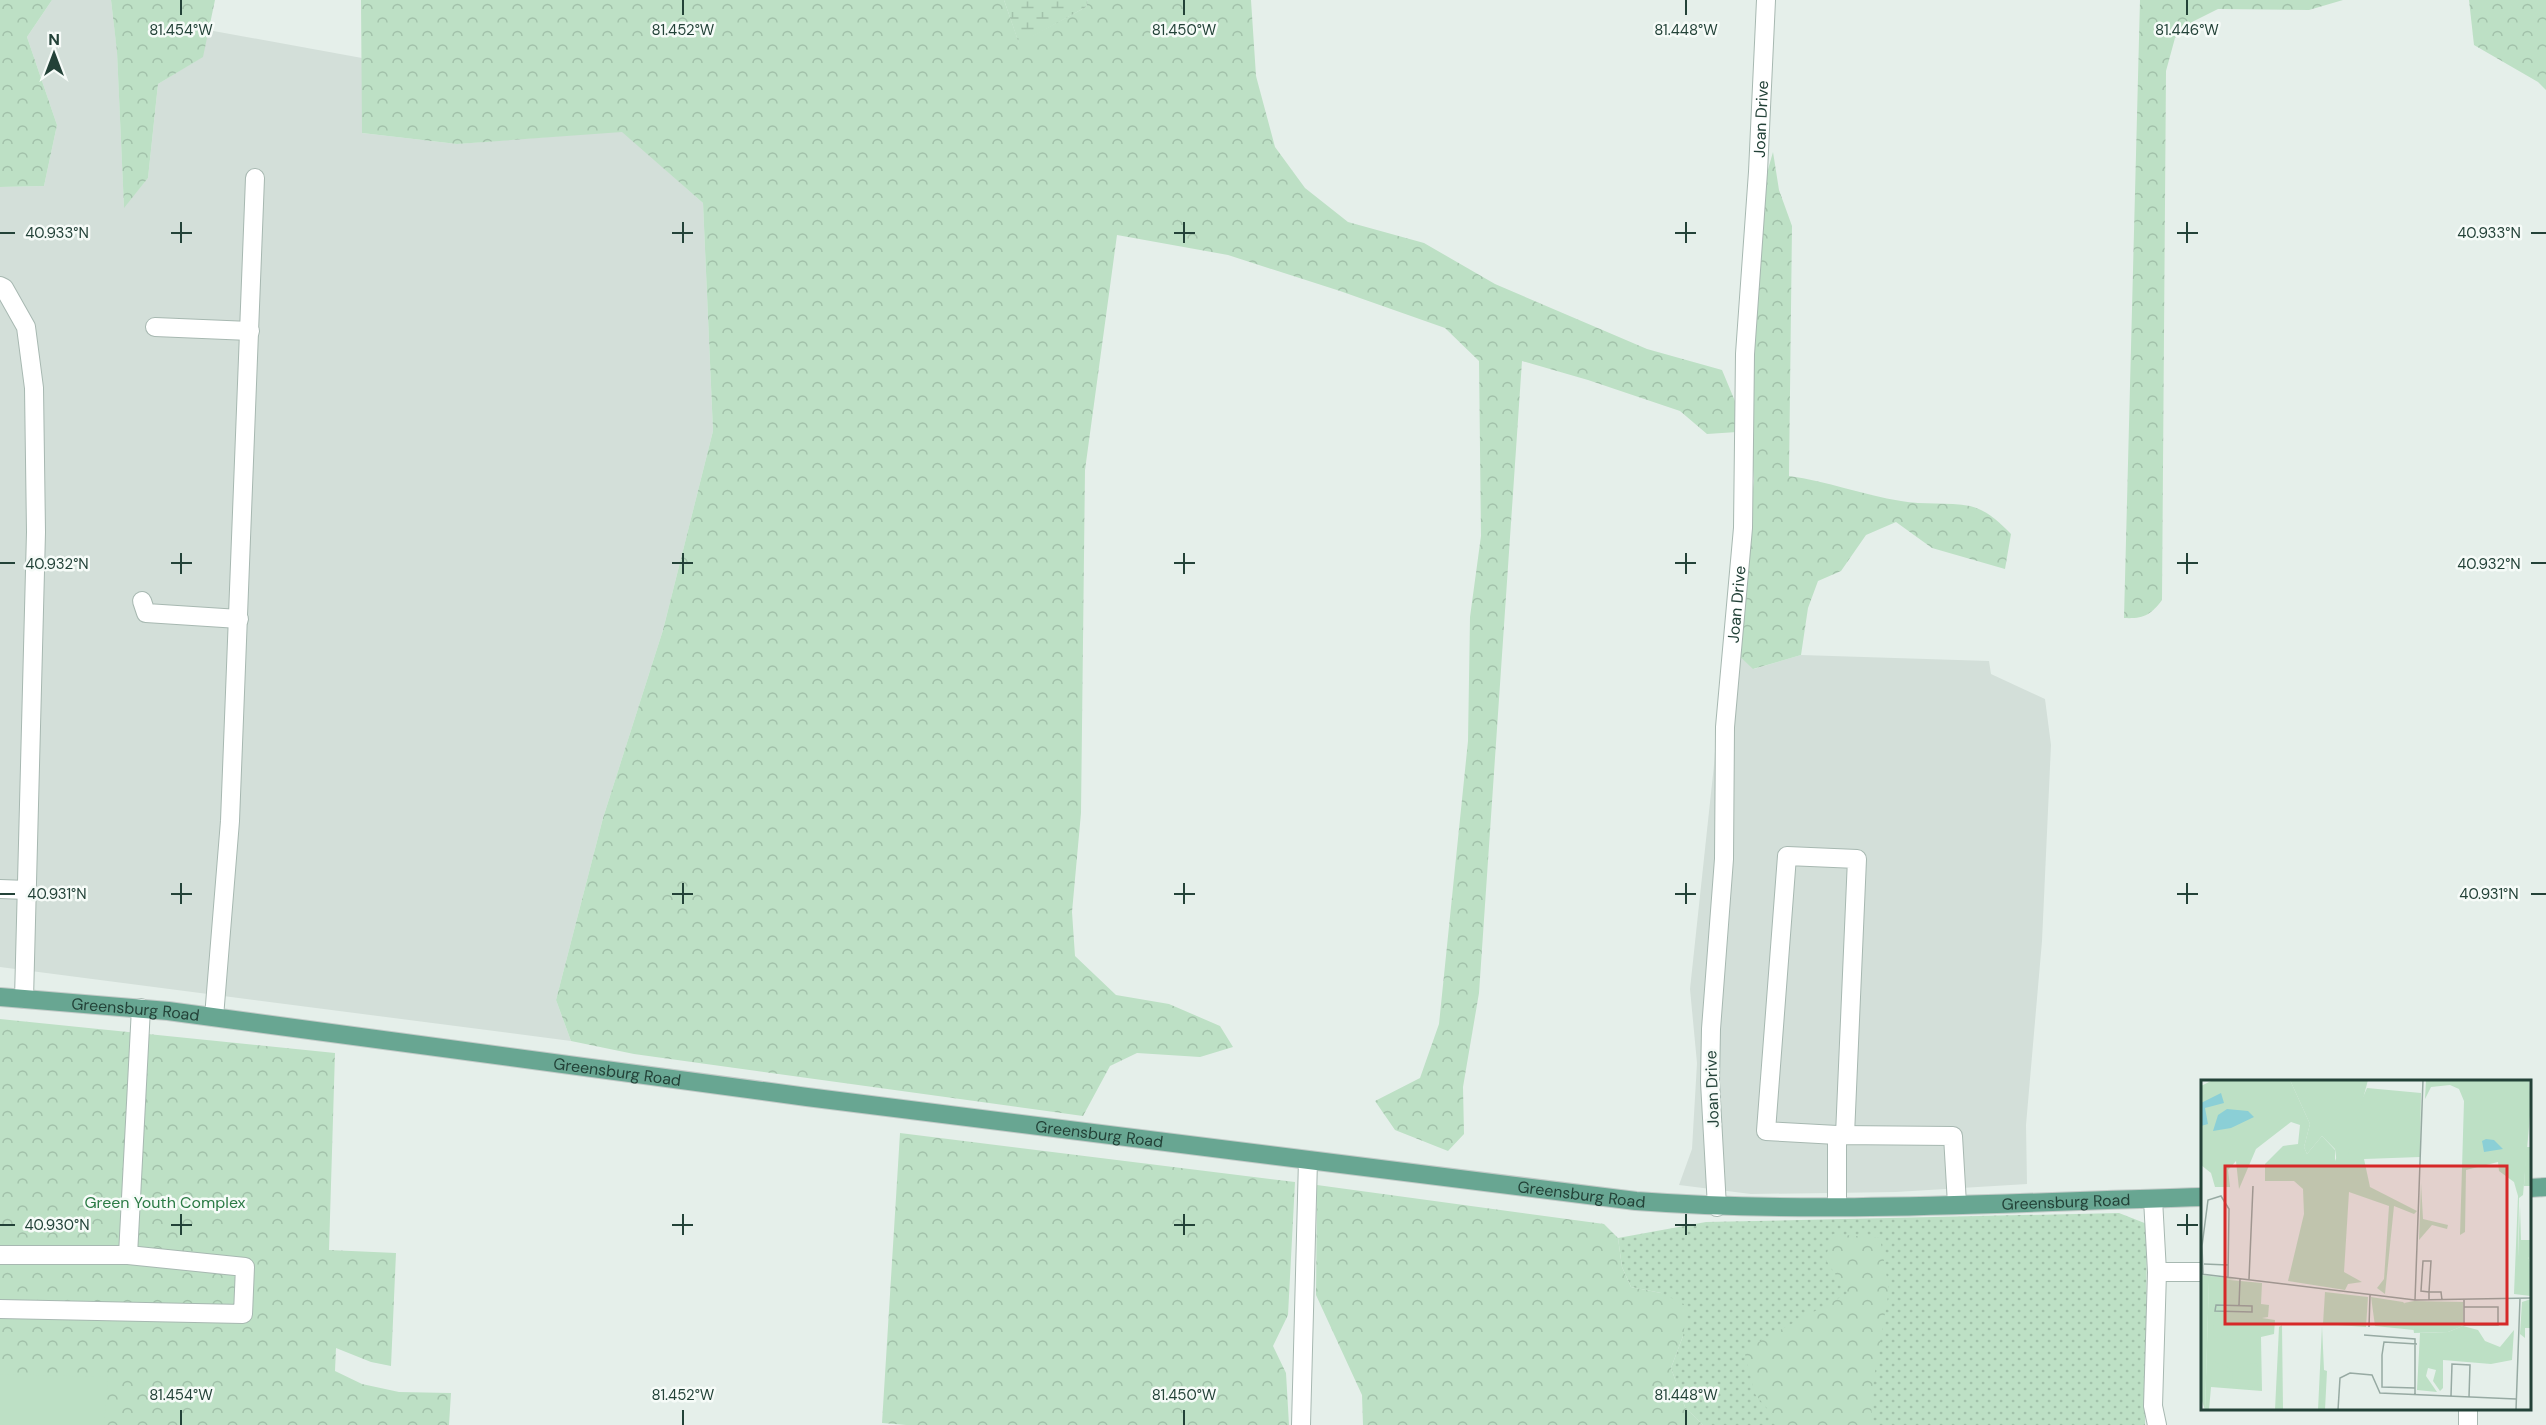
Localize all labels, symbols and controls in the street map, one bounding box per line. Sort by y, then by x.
text: 81.454°W [149,20,213,40]
text: 81.452°W [652,20,715,40]
text: 81.450°W [1152,20,1217,40]
text: 81.448°W [1654,20,1718,40]
text: 81.446°W [2155,20,2219,40]
north arrow [24,24,84,84]
text: N [48,29,60,50]
street label: Joan Drive [1748,80,1773,158]
text: 40.933°N [25,223,89,243]
text: 40.933°N [2457,223,2521,243]
text: 40.932°N [25,554,89,574]
text: 40.932°N [2457,554,2521,574]
street label: Joan Drive [1722,565,1750,644]
text: 40.931°N [27,884,87,904]
text: 40.931°N [2459,884,2519,904]
street label: Greensburg Road [71,992,201,1026]
street label: Joan Drive [1700,1050,1724,1128]
street label: Greensburg Road [552,1052,683,1090]
inset map [2201,1080,2531,1410]
street label: Greensburg Road [1034,1115,1164,1152]
street label: Greensburg Road [1516,1176,1646,1212]
street label: Greensburg Road [2001,1189,2131,1214]
park label: Green Youth Complex [84,1192,246,1213]
text: 40.930°N [24,1215,90,1235]
text: 81.454°W [149,1385,213,1405]
text: 81.452°W [652,1385,715,1405]
text: 81.450°W [1152,1385,1217,1405]
text: 81.448°W [1654,1385,1718,1405]

